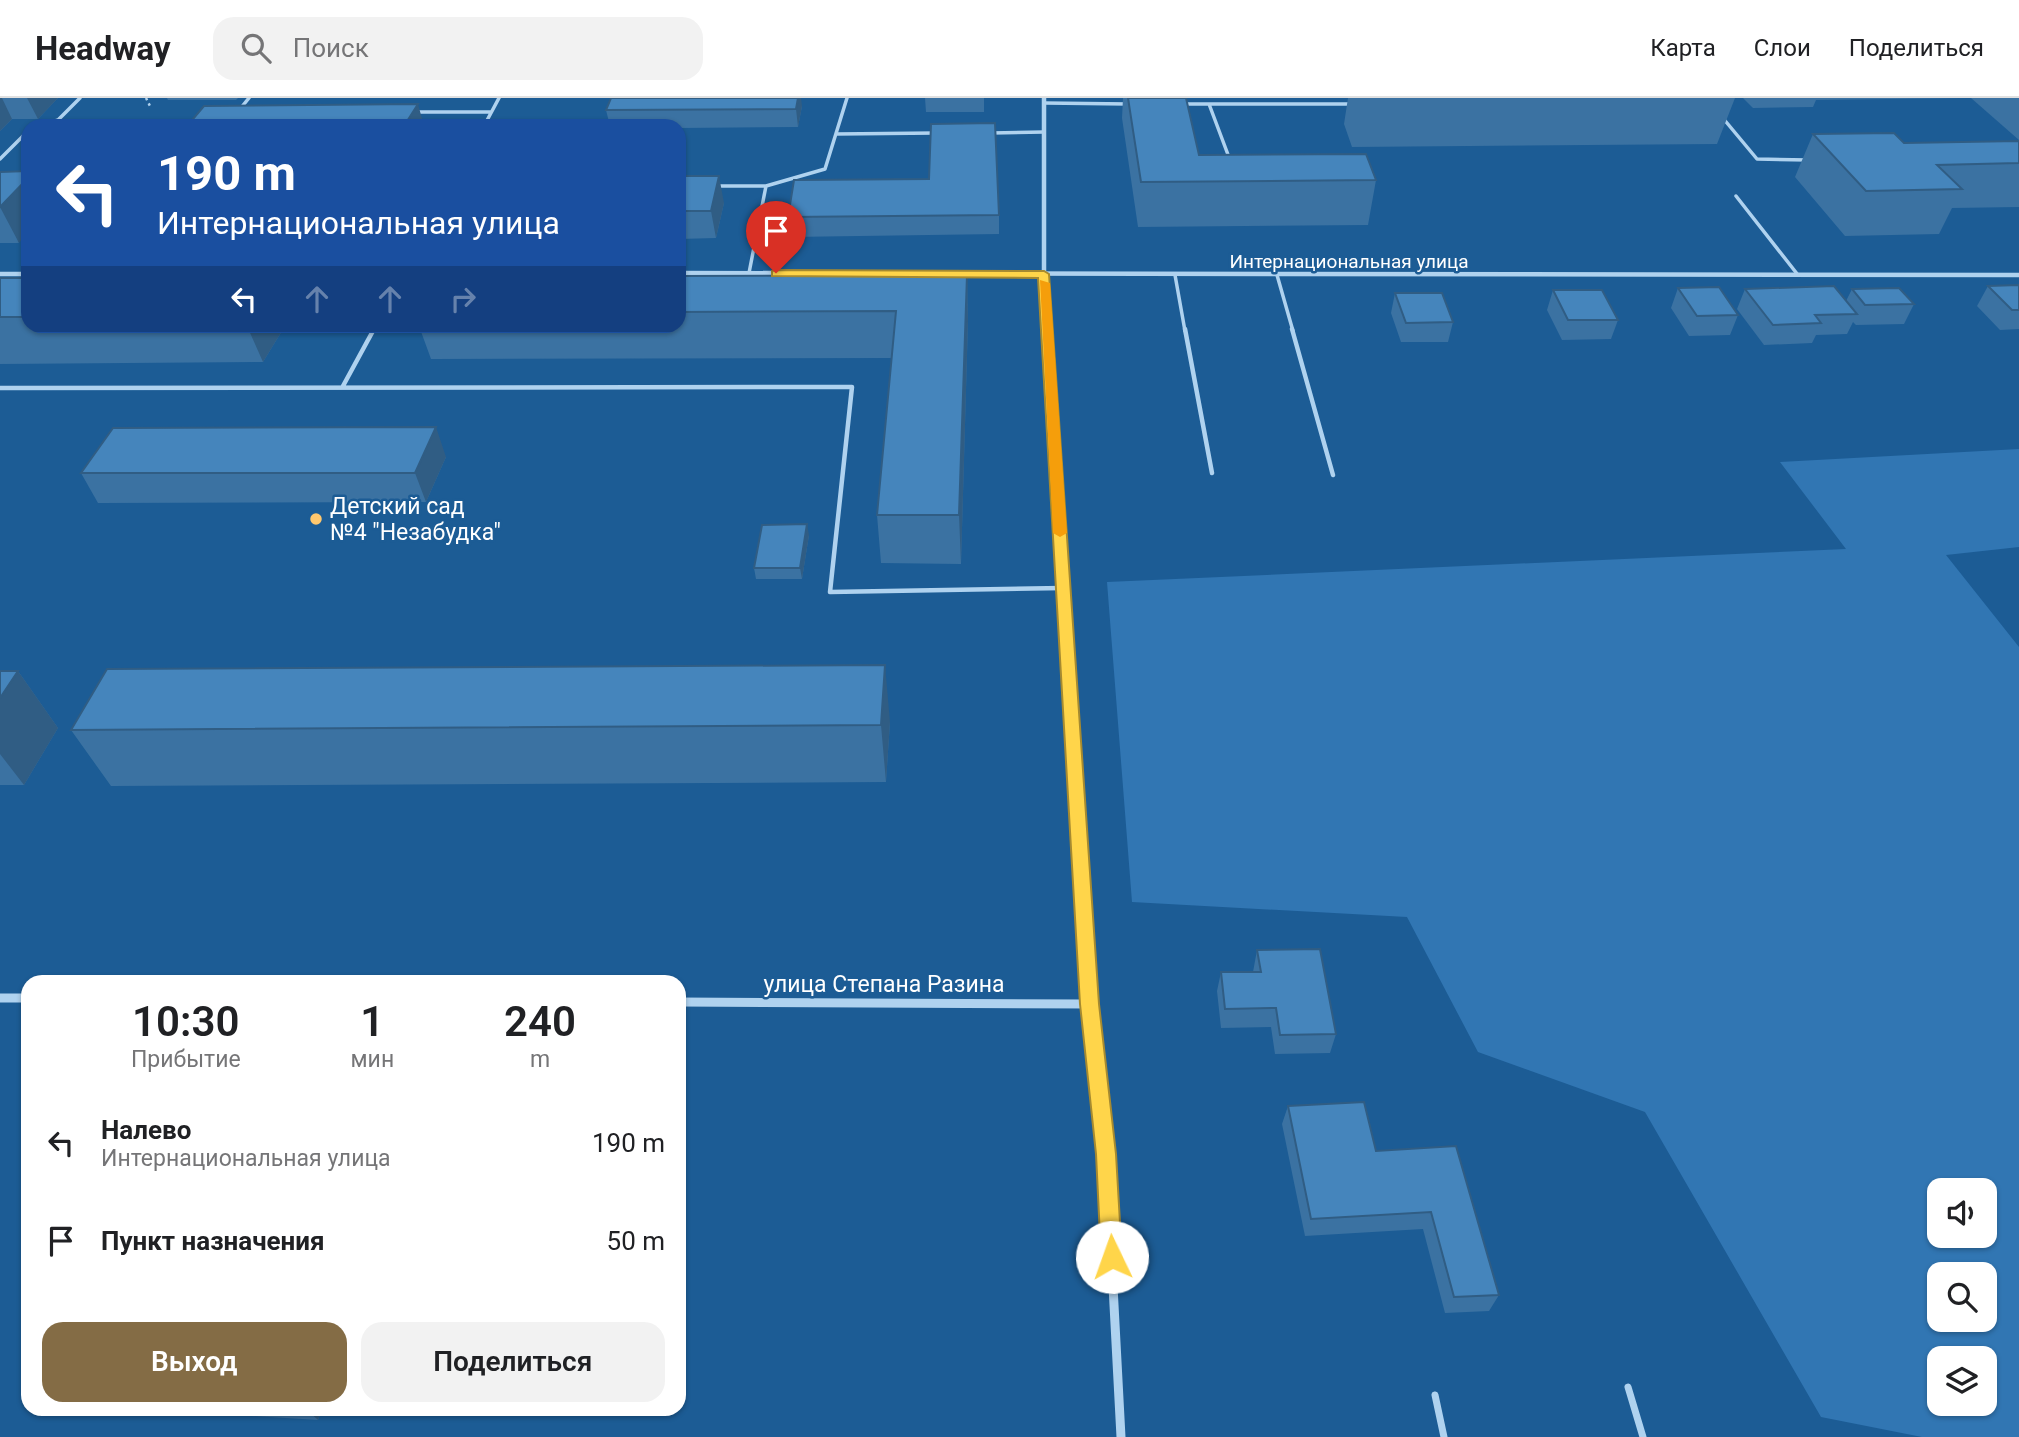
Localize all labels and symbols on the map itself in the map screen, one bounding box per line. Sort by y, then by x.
pin [746,201,806,273]
street label: Интернациональная улица [1229,250,1469,273]
place label: Детский сад №4 "Незабудка" [330,493,501,546]
marker: Детский сад №4 "Незабудка" [308,511,324,527]
street label: улица Степана Разина [763,971,1005,998]
position arrow [1075,1220,1149,1294]

